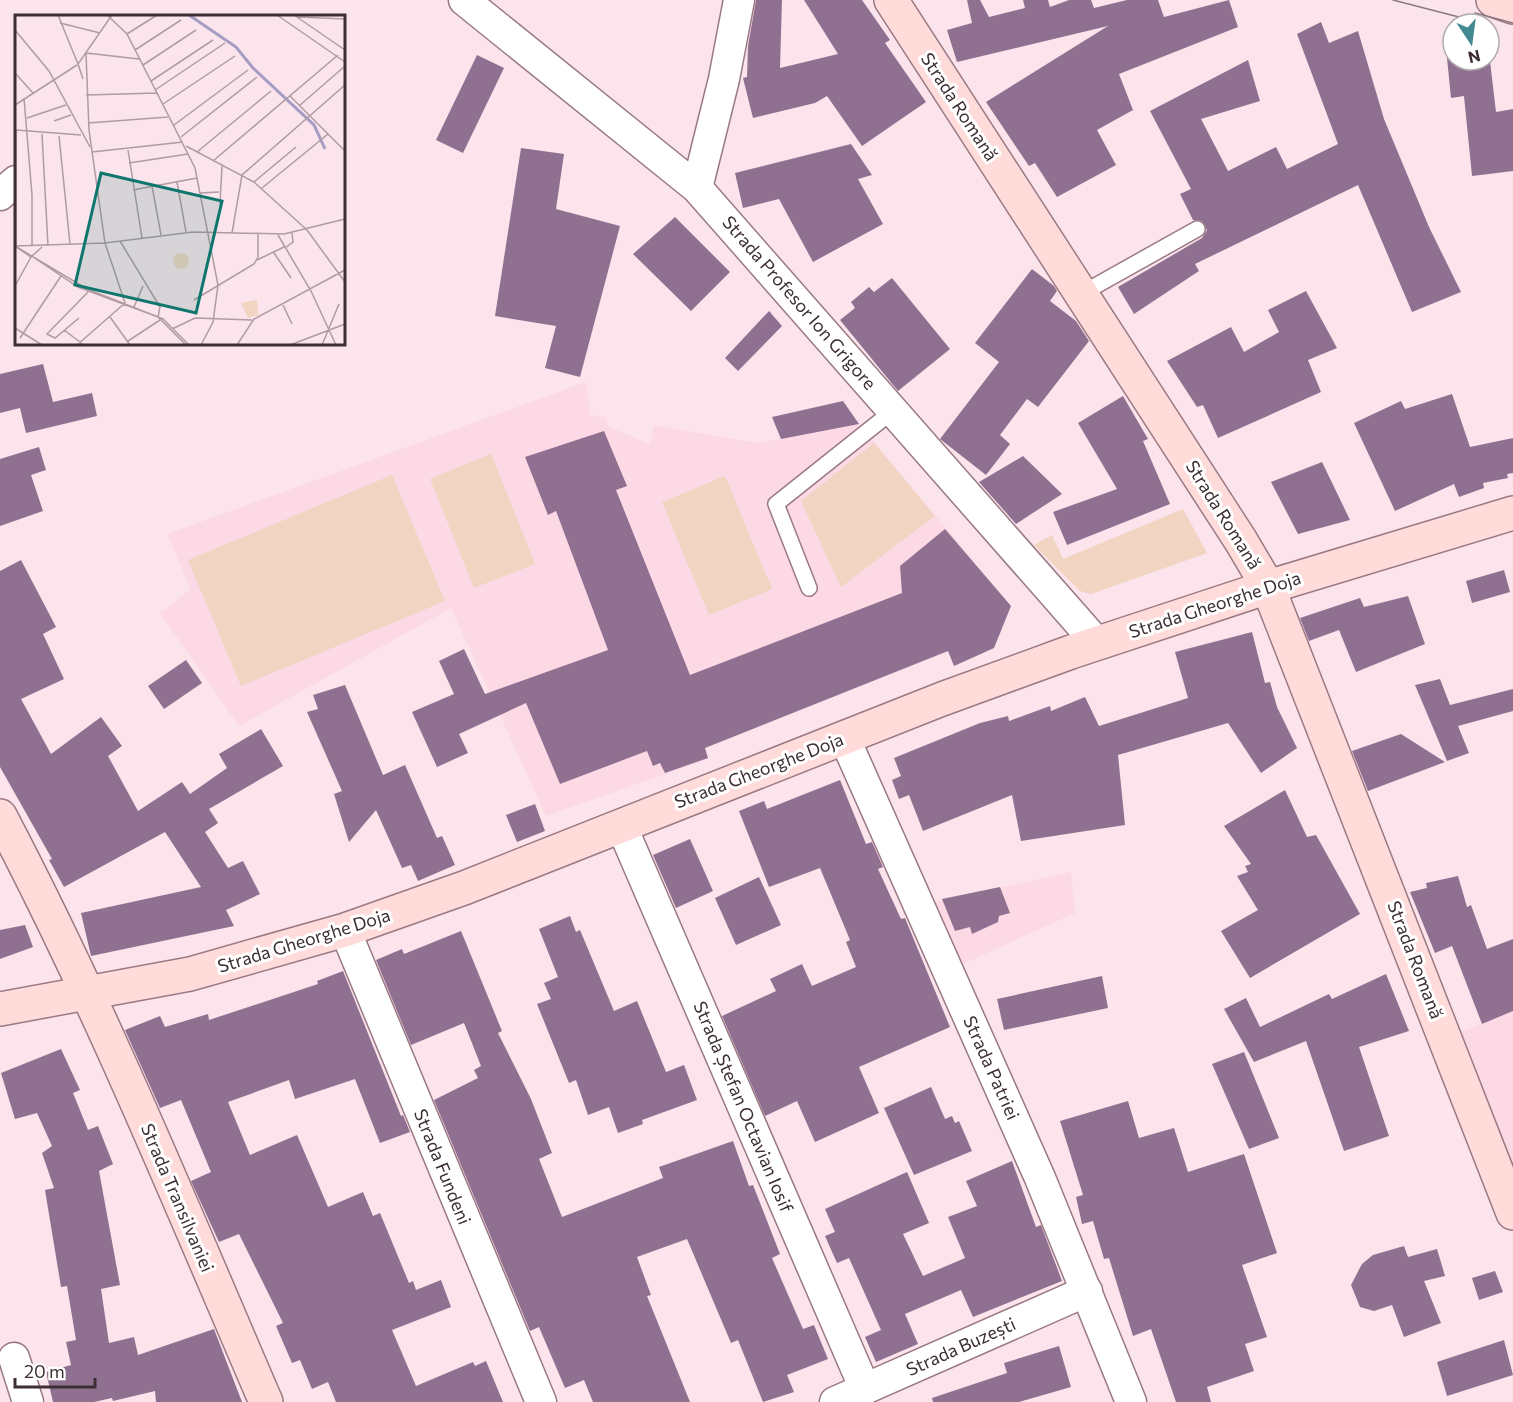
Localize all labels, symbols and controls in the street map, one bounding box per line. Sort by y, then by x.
north arrow [1441,12,1501,72]
inset map [15,15,345,345]
text: N [1467,46,1482,68]
street label: Strada Romană [917,48,1003,165]
street label: Strada Profesor Ion Grigore [718,211,881,394]
street label: Strada Romană [1182,456,1266,573]
street label: Strada Gheorghe Doja [1126,566,1303,642]
street label: Strada Gheorghe Doja [671,728,846,812]
street label: Strada Romană [1383,898,1449,1022]
street label: Strada Gheorghe Doja [215,903,393,977]
street label: Strada Ștefan Octavian Iosif [688,998,799,1217]
street label: Strada Patriei [959,1012,1025,1123]
street label: Strada Fundeni [410,1106,476,1228]
street label: Strada Transilvaniei [137,1120,219,1275]
street label: Strada Buzești [902,1312,1019,1381]
scale bar [15,1351,94,1389]
text: 20 m [24,1360,65,1382]

